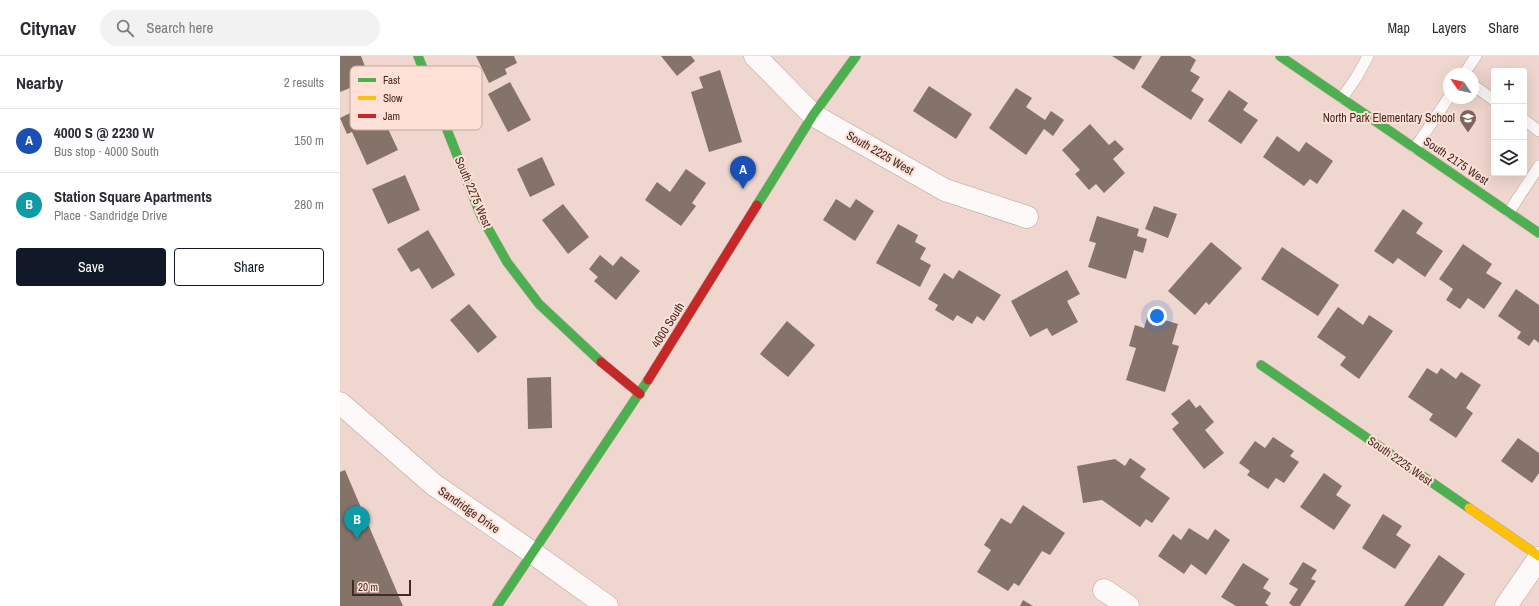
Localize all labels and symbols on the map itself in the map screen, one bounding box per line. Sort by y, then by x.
legend [350,66,482,130]
north arrow [1443,68,1479,104]
text: Fast [383,73,401,87]
text: Slow [383,91,403,105]
school or university icon: North Park Elementary School [1458,108,1478,133]
text: Jam [383,109,400,123]
place label: North Park Elementary School [1323,110,1455,126]
street label: South 2225 West [843,127,917,179]
street label: South 2175 West [1420,133,1492,189]
street label: South 2275 West [451,154,495,230]
pin: A [730,156,756,189]
street label: 4000 South [648,299,688,351]
your location [1147,306,1167,326]
street label: South 2225 West [1365,433,1436,489]
street label: Sandridge Drive [435,483,503,537]
pin: B [344,506,370,539]
scale bar [352,578,411,597]

